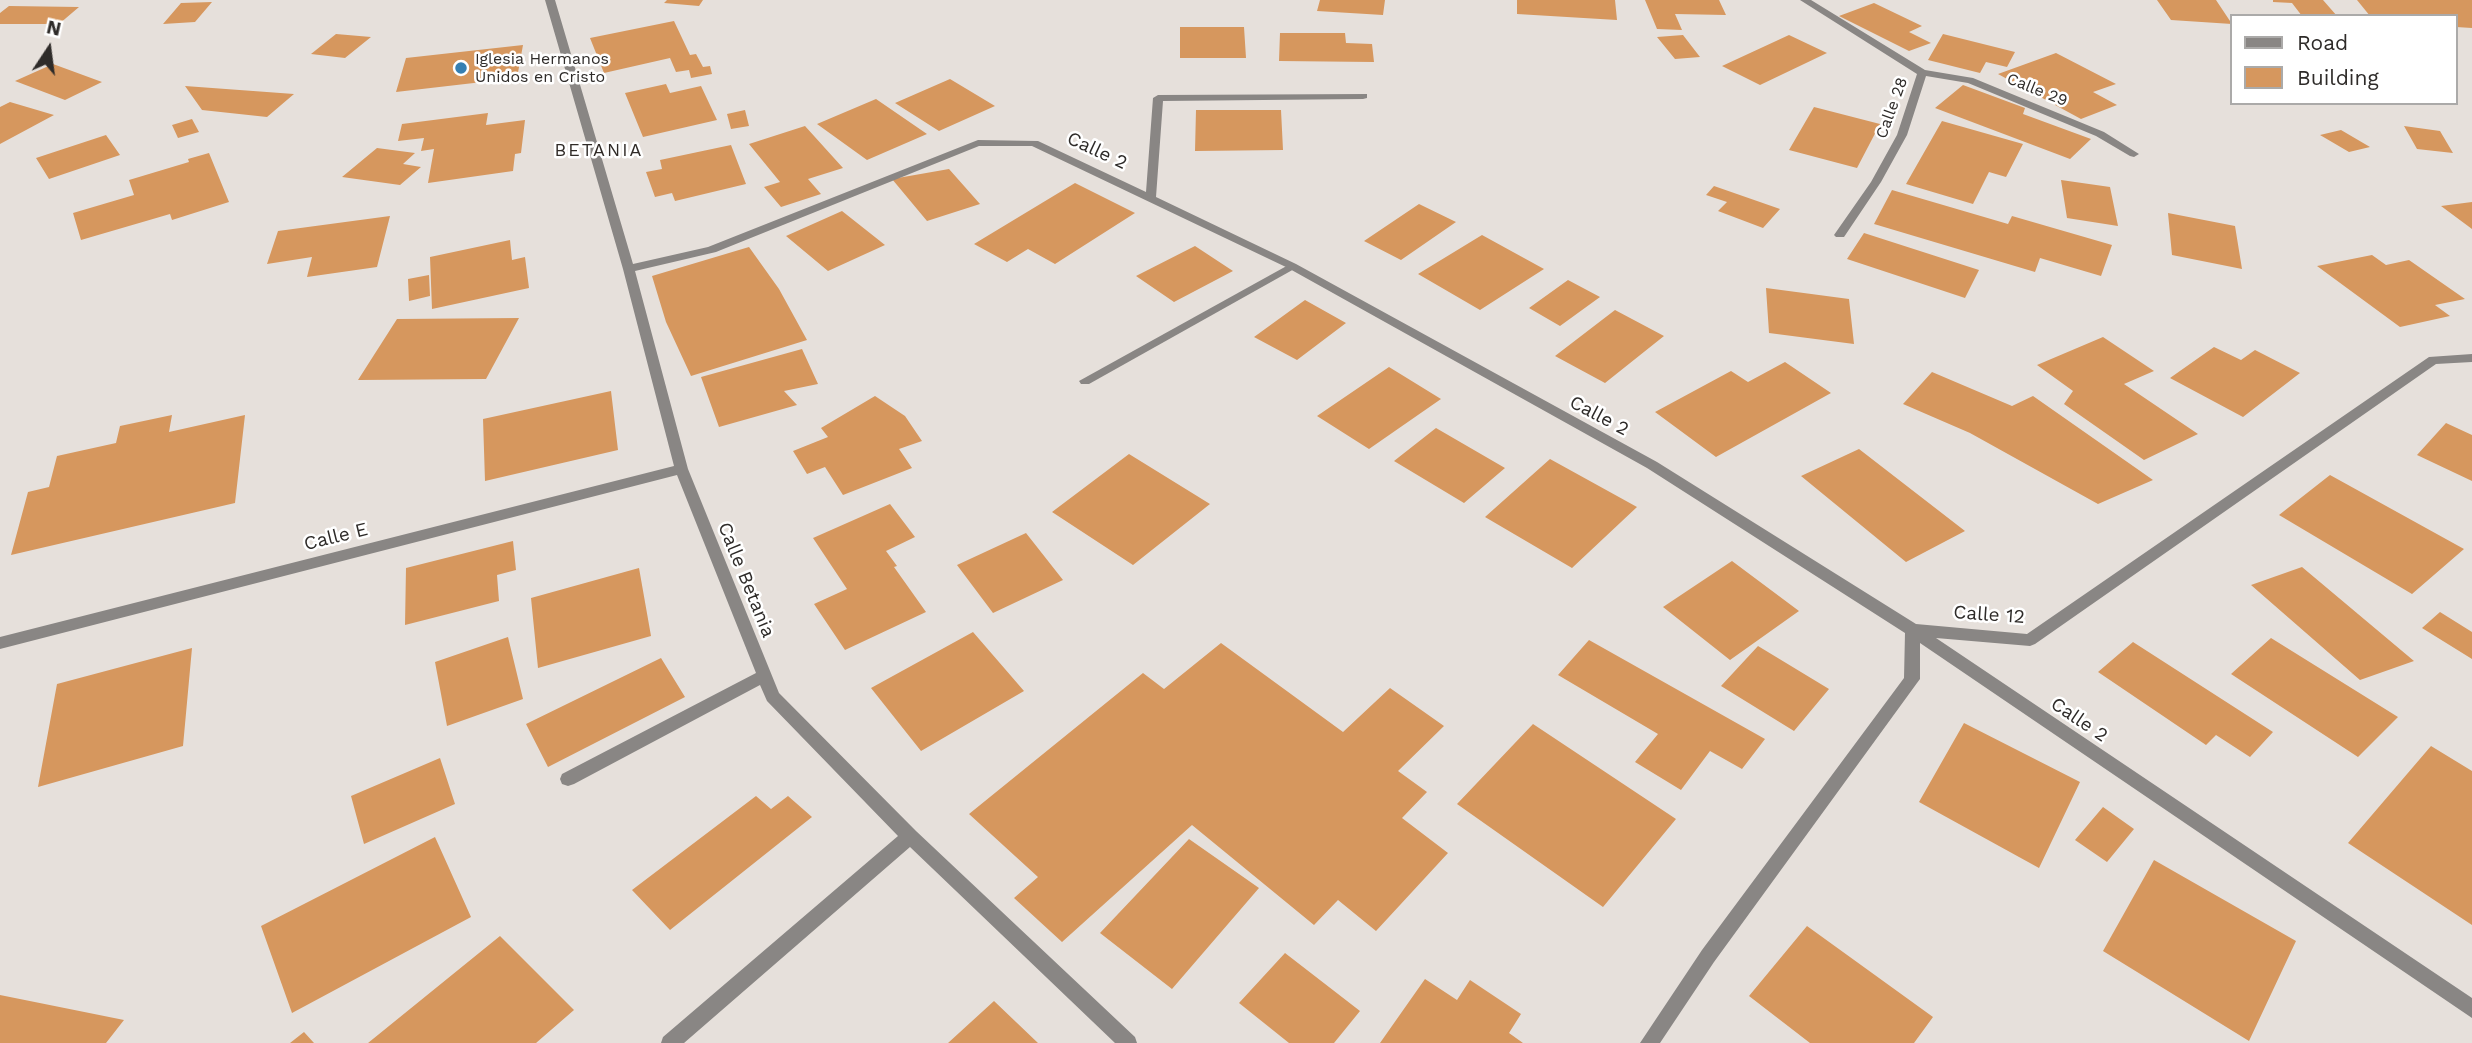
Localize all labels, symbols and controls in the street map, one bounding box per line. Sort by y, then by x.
north arrow [14,14,84,84]
legend [2230,14,2458,105]
text: N [44,15,63,41]
text: Road [2297,30,2348,55]
place label: Iglesia Hermanos Unidos en Cristo [475,49,609,87]
marker: Iglesia Hermanos Unidos en Cristo [453,60,469,76]
text: Building [2297,65,2379,90]
street label: Calle 29 [2004,69,2070,111]
street label: Calle 28 [1872,75,1912,141]
street label: Calle 2 [1063,127,1131,175]
district label: BETANIA [555,140,643,162]
street label: Calle 2 [1565,391,1633,441]
street label: Calle E [302,518,370,556]
street label: Calle Betania [713,519,779,641]
street label: Calle 12 [1953,601,2025,629]
street label: Calle 2 [2046,693,2112,747]

